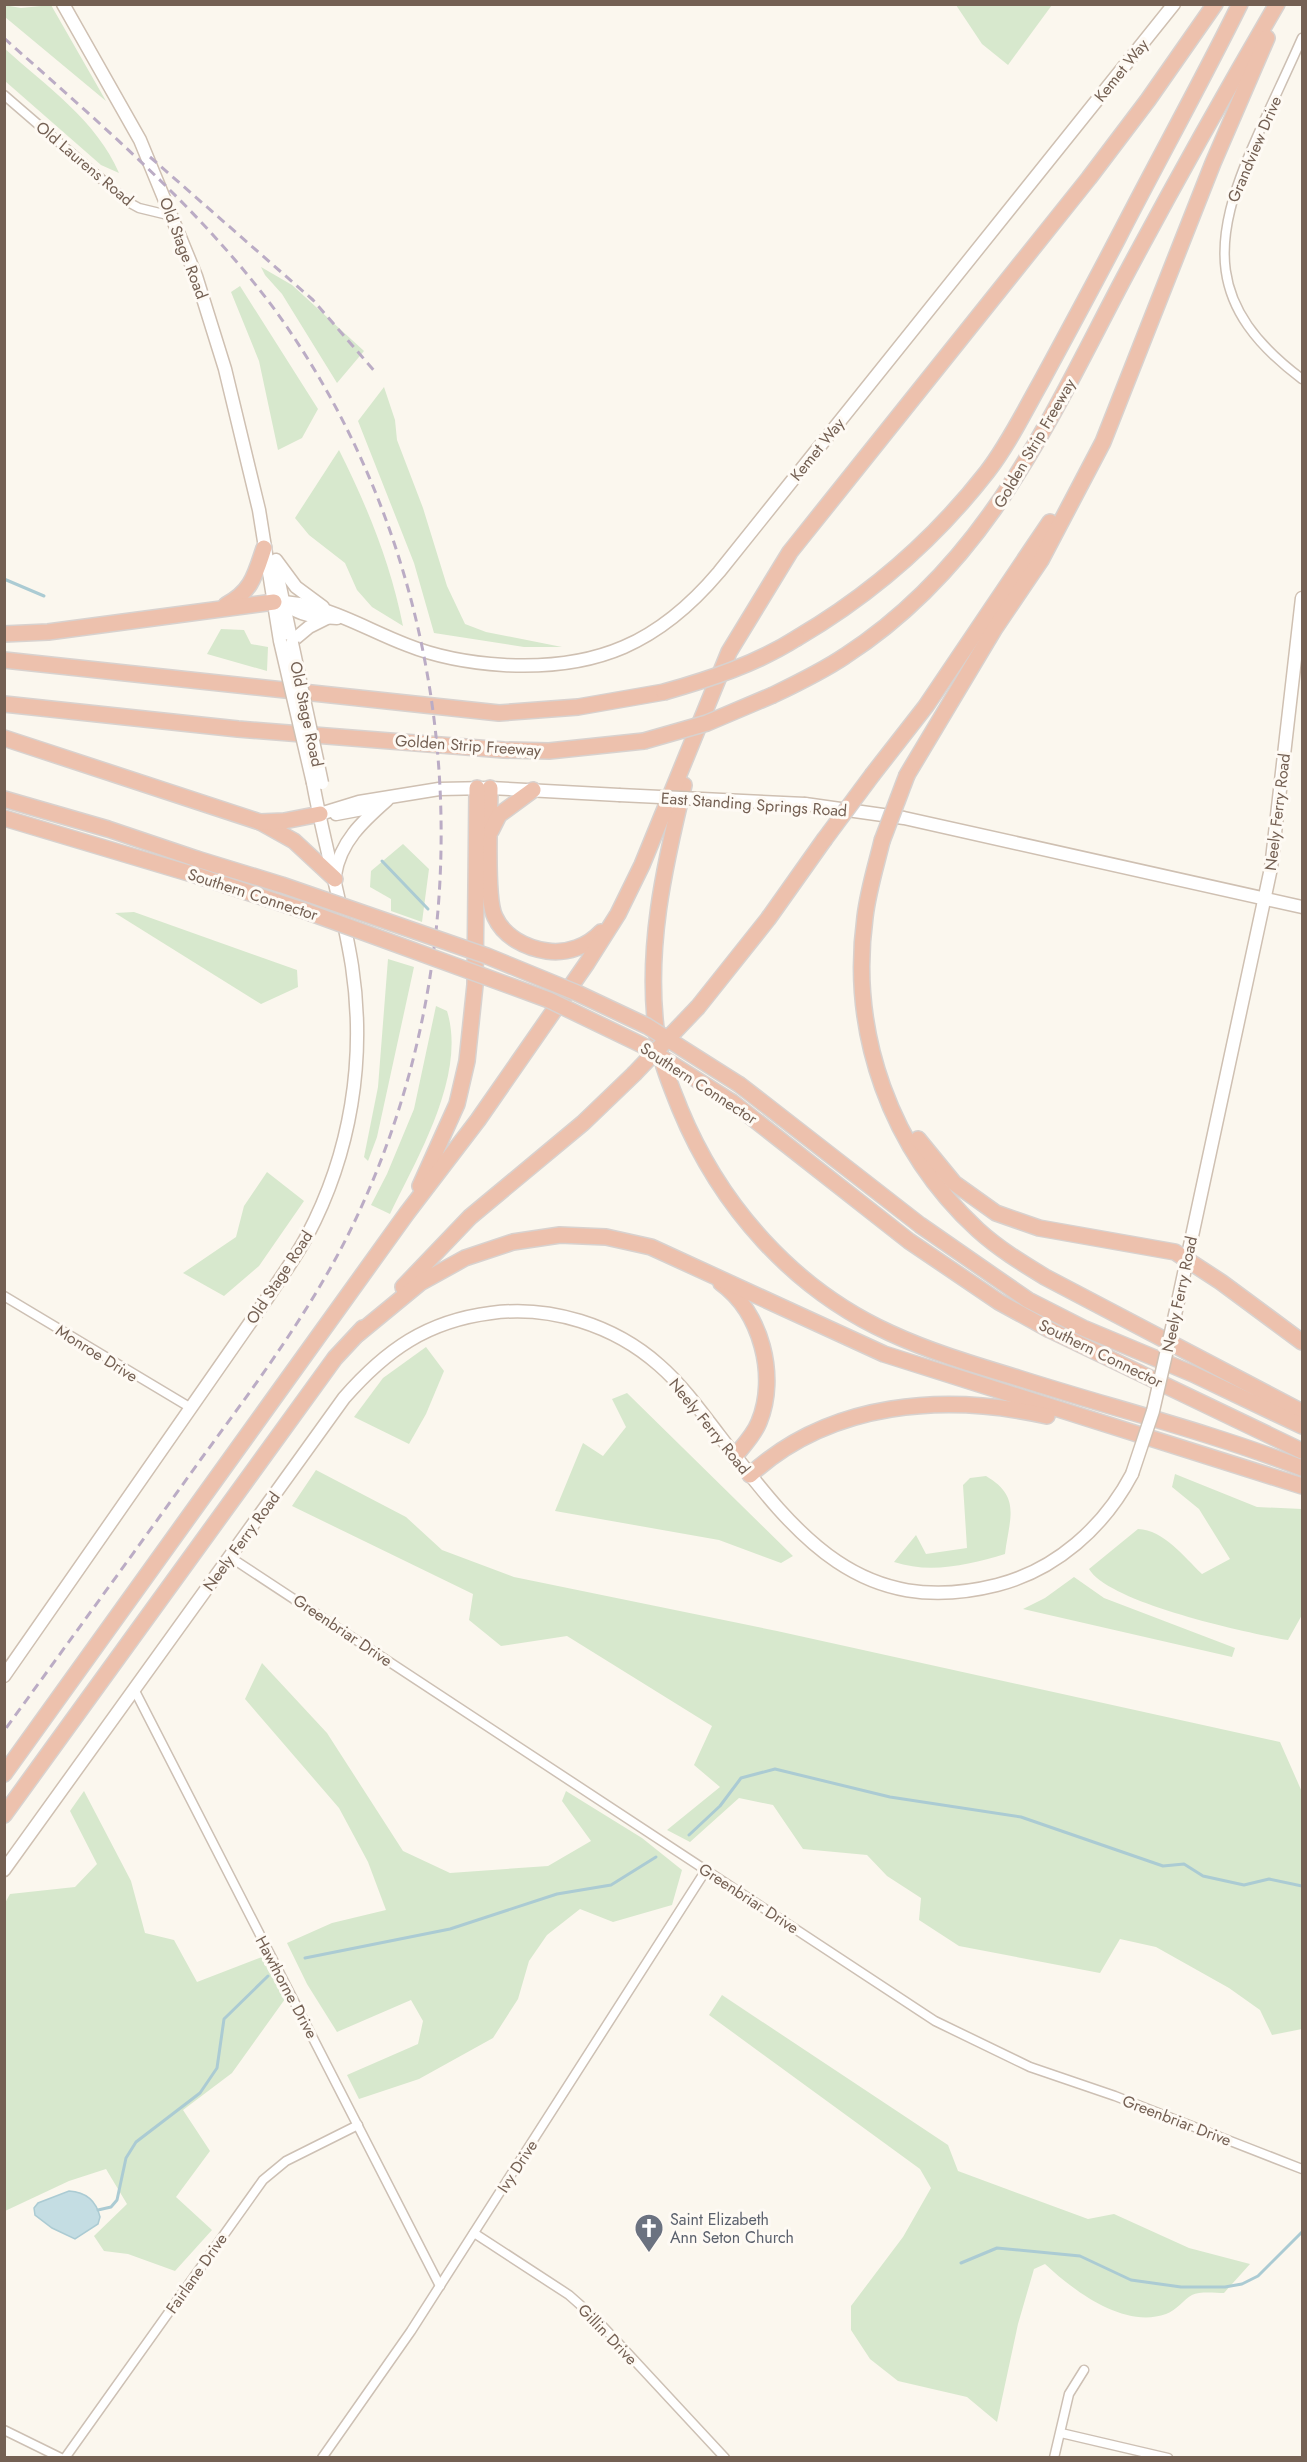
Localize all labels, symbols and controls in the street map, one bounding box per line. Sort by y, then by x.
street label: Kemet Way [1089,33,1155,107]
street label: Grandview Drive [1222,92,1287,206]
street label: Old Laurens Road [31,116,138,211]
street label: Old Stage Road [154,194,213,302]
street label: Golden Strip Freeway [988,373,1081,512]
street label: Kemet Way [785,412,851,486]
street label: Old Stage Road [284,659,329,769]
street label: Golden Strip Freeway [394,729,543,762]
street label: Neely Ferry Road [1259,752,1296,872]
street label: East Standing Springs Road [660,787,848,822]
street label: Southern Connector [185,863,321,927]
street label: Southern Connector [636,1037,762,1130]
street label: Old Stage Road [241,1226,318,1328]
street label: Neely Ferry Road [1156,1234,1203,1354]
street label: Southern Connector [1035,1313,1167,1394]
street label: Monroe Drive [51,1319,142,1388]
street label: Neely Ferry Road [664,1373,756,1479]
street label: Neely Ferry Road [197,1487,285,1596]
street label: Greenbriar Drive [289,1589,397,1672]
street label: Greenbriar Drive [694,1857,803,1939]
street label: Hawthorne Drive [250,1932,323,2043]
street label: Greenbriar Drive [1119,2089,1235,2152]
street label: Ivy Drive [492,2135,543,2197]
place label: Saint Elizabeth Ann Seton Church [670,2208,794,2249]
church icon: Saint Elizabeth Ann Seton Church [633,2212,665,2254]
street label: Fairlane Drive [160,2228,233,2318]
street label: Gillin Drive [573,2299,643,2370]

